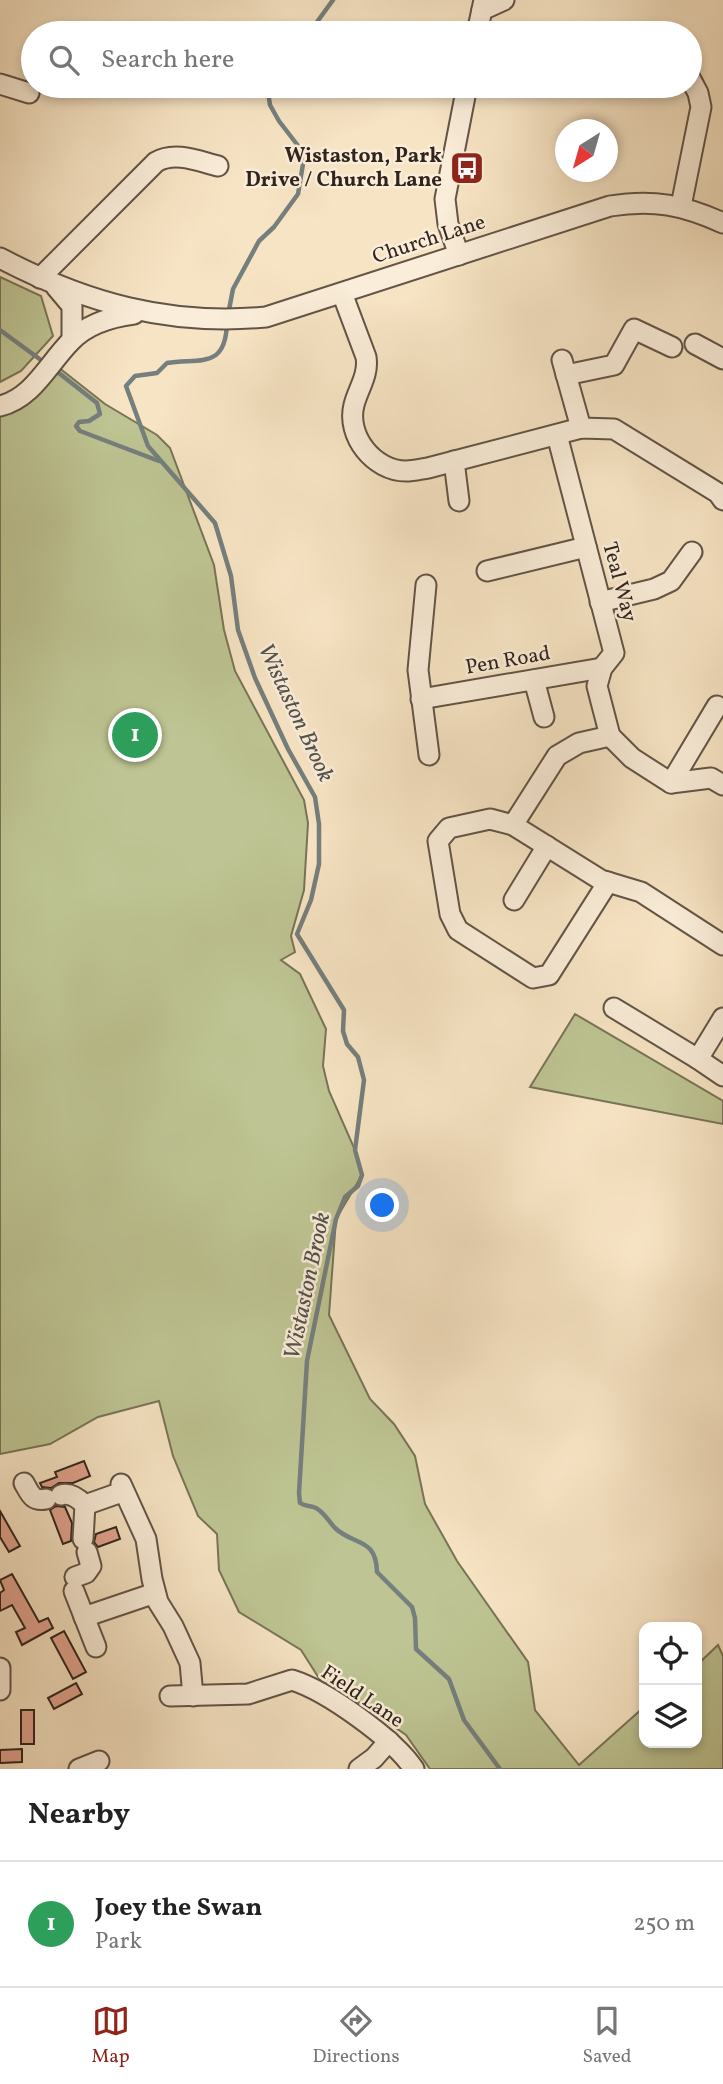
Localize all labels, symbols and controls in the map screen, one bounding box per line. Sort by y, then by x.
search box [21,21,702,98]
icon: search [45,41,83,79]
text: Search here [101,42,234,78]
north arrow [555,119,618,182]
place label: Wistaston, Park Drive / Church Lane [245,142,442,195]
bus stop icon: Wistaston, Park Drive / Church Lane [448,149,486,187]
street label: Church Lane [369,208,489,272]
street label: Teal Way [594,539,644,626]
water label: Wistaston Brook [249,638,341,788]
street label: Pen Road [463,639,553,683]
pin: 1 [112,709,158,761]
your location [365,1188,399,1222]
water label: Wistaston Brook [277,1209,339,1363]
map controls [639,1622,702,1748]
button: locate [639,1622,702,1685]
street label: Field Lane [315,1659,409,1735]
button: layers [639,1685,702,1748]
text: Nearby [28,1794,130,1836]
text: Joey the Swan [95,1890,263,1926]
text: 1 [46,1908,56,1940]
text: 250 m [633,1908,695,1940]
text: Park [95,1926,142,1958]
tab: Map [91,2002,130,2070]
tab: Directions [313,2002,400,2070]
tab: Saved [583,2002,631,2070]

